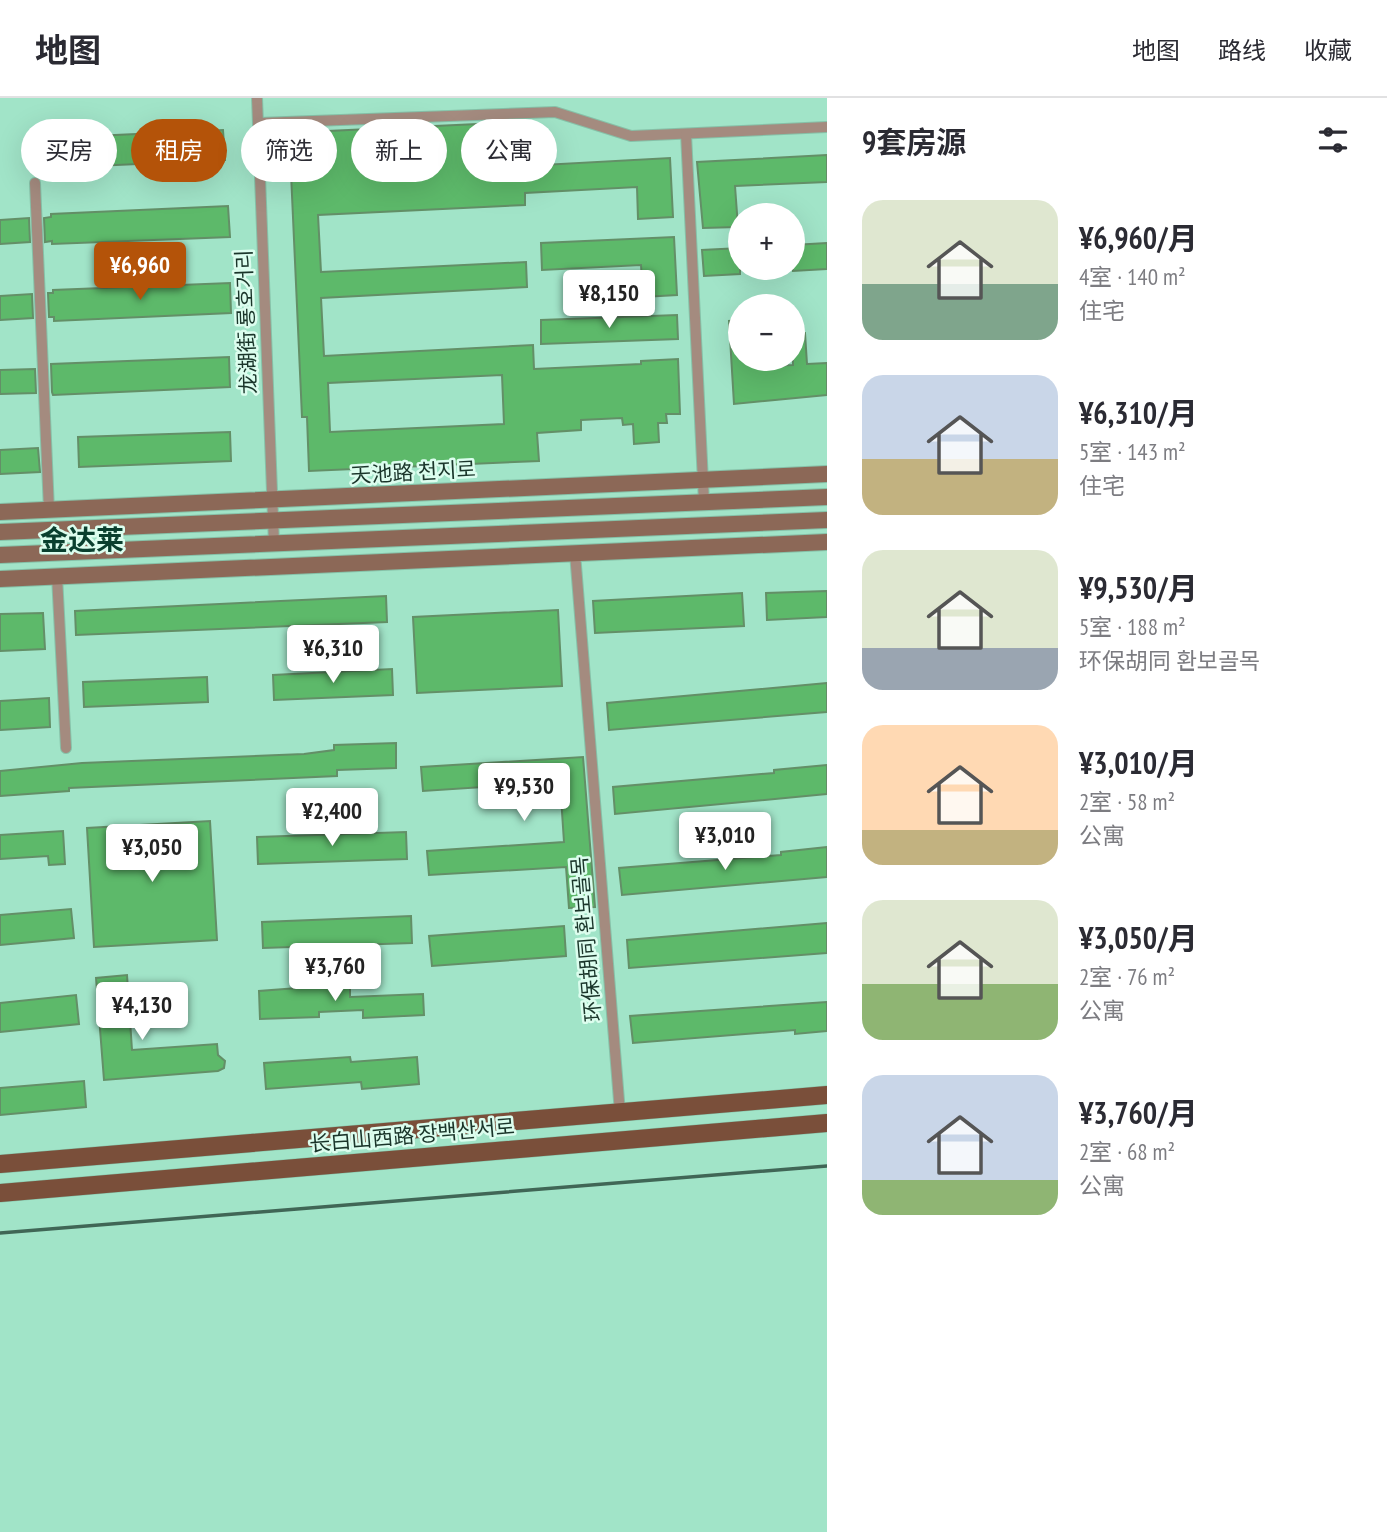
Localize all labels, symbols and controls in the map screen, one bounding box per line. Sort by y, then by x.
text: 地图 [35,28,101,71]
text: 地图 [1132,35,1180,66]
text: 路线 [1218,35,1266,66]
text: 收藏 [1304,35,1352,66]
chip: 买房 [21,119,117,182]
chip: 租房 [131,119,227,182]
chip: 筛选 [241,119,337,182]
chip: 新上 [351,119,447,182]
chip: 公寓 [461,119,557,182]
icon: filters [1314,121,1352,159]
text: 9套房源 [862,122,966,161]
map controls [728,203,805,371]
button: + [728,203,805,280]
text: ¥6,960/月 [1079,218,1198,257]
icon: home [918,228,1002,312]
pin: ¥6,960 [83,242,197,302]
street label: 龙湖街 룡호거리 [230,249,262,395]
text: ¥6,960 [110,250,170,279]
text: 4室 · 140 m² [1079,262,1186,291]
pin: ¥8,150 [552,271,666,330]
text: ¥8,150 [579,278,639,307]
button: − [728,294,805,371]
text: 住宅 [1079,296,1125,325]
text: ¥6,310/月 [1079,393,1198,432]
icon: home [918,403,1002,487]
text: 5室 · 143 m² [1079,437,1186,466]
street label: 天池路 천지로 [350,455,476,489]
text: 住宅 [1079,471,1125,500]
district label: 金达莱 [40,521,124,558]
text: ¥9,530/月 [1079,568,1198,607]
icon: home [918,578,1002,662]
text: 5室 · 188 m² [1079,612,1186,641]
pin: ¥6,310 [276,626,390,685]
text: ¥6,310 [303,633,363,662]
text: 环保胡同 환보골목 [1079,646,1261,675]
text: ¥3,010/月 [1079,743,1198,782]
icon: home [918,753,1002,837]
pin: ¥9,530 [467,764,581,823]
text: ¥9,530 [494,771,554,800]
text: 2室 · 58 m² [1079,787,1175,816]
pin: ¥2,400 [275,788,389,848]
text: ¥2,400 [302,796,362,825]
pin: ¥3,010 [668,812,782,872]
text: ¥3,010 [695,820,755,849]
text: 公寓 [1079,821,1125,850]
pin: ¥3,050 [95,824,209,884]
text: ¥3,050 [122,832,182,861]
street label: 环保胡同 환보골목 [565,855,607,1023]
text: ¥3,050/月 [1079,918,1198,957]
icon: home [918,928,1002,1012]
pin: ¥3,760 [278,944,392,1003]
text: ¥3,760 [305,951,365,980]
text: 2室 · 76 m² [1079,962,1175,991]
pin: ¥4,130 [85,982,199,1042]
text: ¥4,130 [112,990,172,1019]
text: 公寓 [1079,996,1125,1025]
text: ¥3,760/月 [1079,1093,1198,1132]
icon: home [918,1103,1002,1187]
street label: 长白山西路 장백산서로 [308,1113,516,1157]
text: 2室 · 68 m² [1079,1137,1175,1166]
text: 公寓 [1079,1171,1125,1200]

